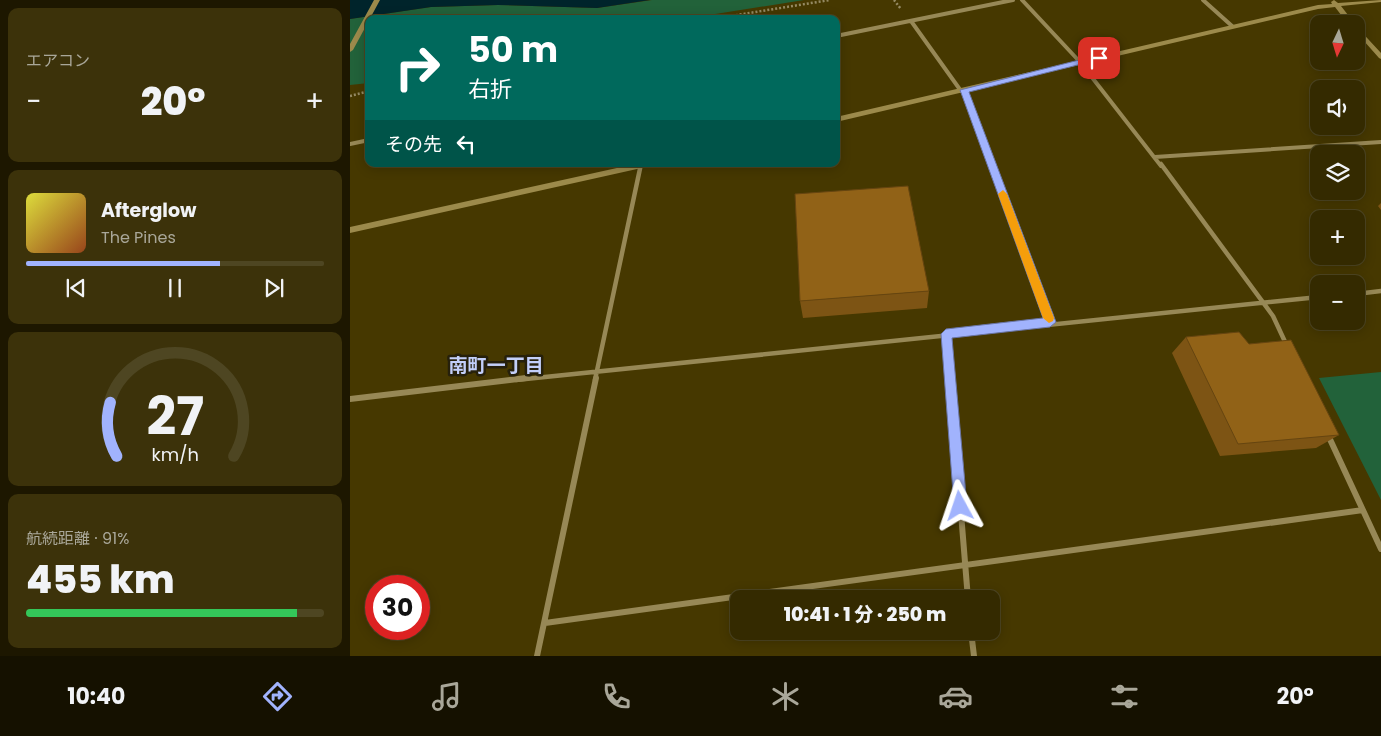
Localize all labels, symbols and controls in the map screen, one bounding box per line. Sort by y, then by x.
north arrow [1310,15,1365,70]
map controls [1310,15,1365,330]
text: 50 m [468,25,558,74]
icon: right [385,35,450,100]
pin [1078,37,1120,79]
icon: arrive [1085,44,1113,72]
text: エアコン [26,49,90,72]
text: 右折 [468,74,512,105]
text: 20° [141,75,206,128]
button: sound [1310,80,1365,135]
text: − [26,82,41,121]
text: + [305,82,324,121]
icon: left [452,130,480,158]
text: その先 [385,131,442,158]
button: layers [1310,145,1365,200]
text: Afterglow [101,197,196,224]
button: + [1310,210,1365,265]
text: The Pines [101,226,176,249]
icon: previous [62,274,90,302]
icon: pause [161,274,189,302]
icon: next [260,274,288,302]
button: − [1310,275,1365,330]
district label: 南町一丁目 [448,352,544,379]
text: 27 [146,380,204,453]
text: km/h [151,442,199,467]
position arrow [933,479,985,531]
text: 航続距離 · 91% [26,527,129,550]
text: 455 km [26,553,174,606]
speed limit sign: 30 [365,575,430,640]
text: 10:41 · 1 分 · 250 m [784,601,946,628]
icon: directions [260,679,295,714]
icon: music [429,679,464,714]
icon: phone [599,679,634,714]
icon: climate [768,679,803,714]
icon: car [938,679,973,714]
icon: filters [1107,679,1142,714]
text: 10:40 [67,681,125,712]
text: 20° [1277,681,1314,712]

